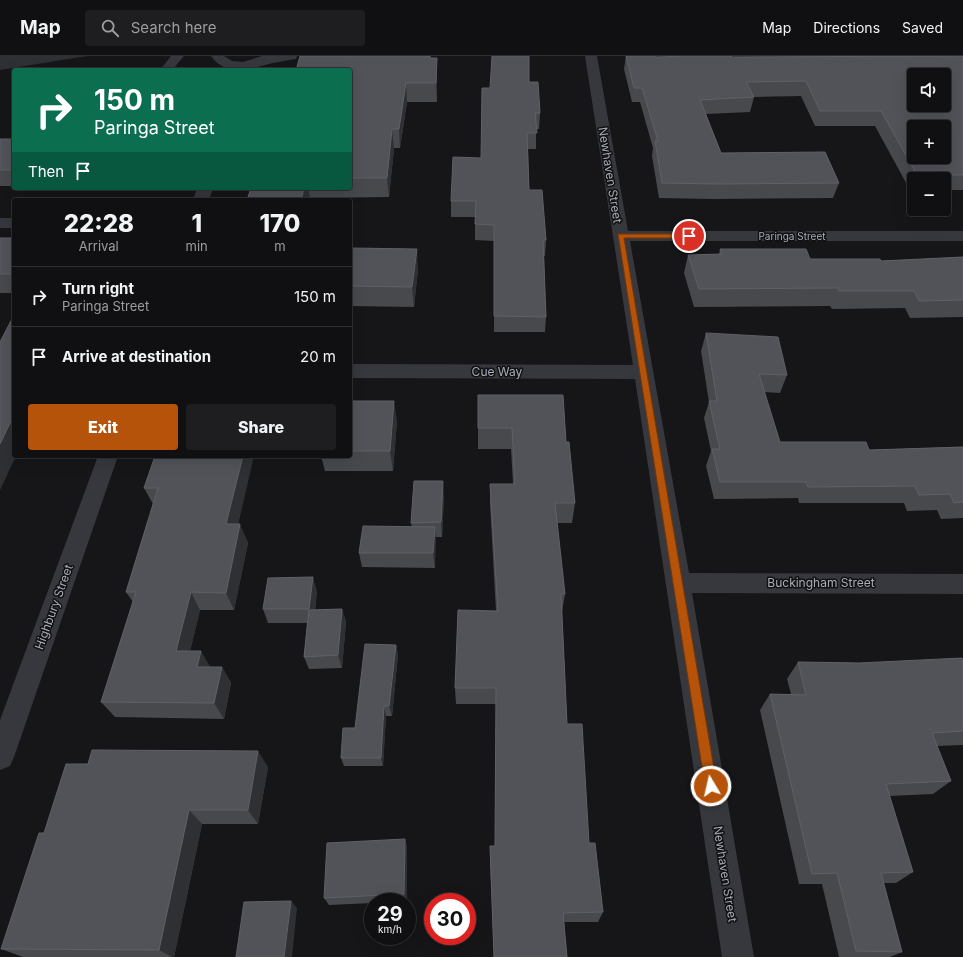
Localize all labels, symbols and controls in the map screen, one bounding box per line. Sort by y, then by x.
search box [85,10,365,46]
text: Map [20,16,61,39]
icon: search [99,17,121,39]
text: Search here [131,18,216,37]
text: Map [762,19,791,36]
text: Directions [813,19,880,36]
text: Saved [902,19,943,36]
map controls [907,68,951,216]
button: sound [907,68,951,112]
text: 150 m [94,83,175,117]
icon: right [28,84,80,136]
text: Paringa Street [94,117,215,138]
button: + [907,120,951,164]
street label: Newhaven Street [595,126,626,224]
icon: arrive [72,160,94,182]
text: Then [28,162,64,181]
button: − [907,172,951,216]
text: 22:28 [64,209,134,238]
text: 1 [191,209,202,238]
text: 170 [259,209,300,238]
pin [672,219,706,253]
icon: arrive [678,225,700,247]
street label: Paringa Street [758,230,826,242]
text: Arrival [79,238,119,254]
text: min [186,238,208,254]
text: m [274,238,286,254]
text: Turn right [62,279,134,298]
icon: right [28,286,50,308]
text: 150 m [294,287,336,306]
text: Paringa Street [62,298,149,314]
icon: arrive [28,346,50,368]
text: Arrive at destination [62,347,211,366]
text: 20 m [300,347,336,366]
street label: Cue Way [472,364,523,379]
button: Exit [28,404,178,450]
button: Share [186,404,336,450]
street label: Highbury Street [31,562,76,651]
street label: Buckingham Street [767,575,875,590]
position arrow [690,765,732,807]
street label: Newhaven Street [710,825,741,923]
speed limit sign: 30 [424,893,476,945]
text: 29 [377,902,403,926]
text: km/h [378,923,402,935]

